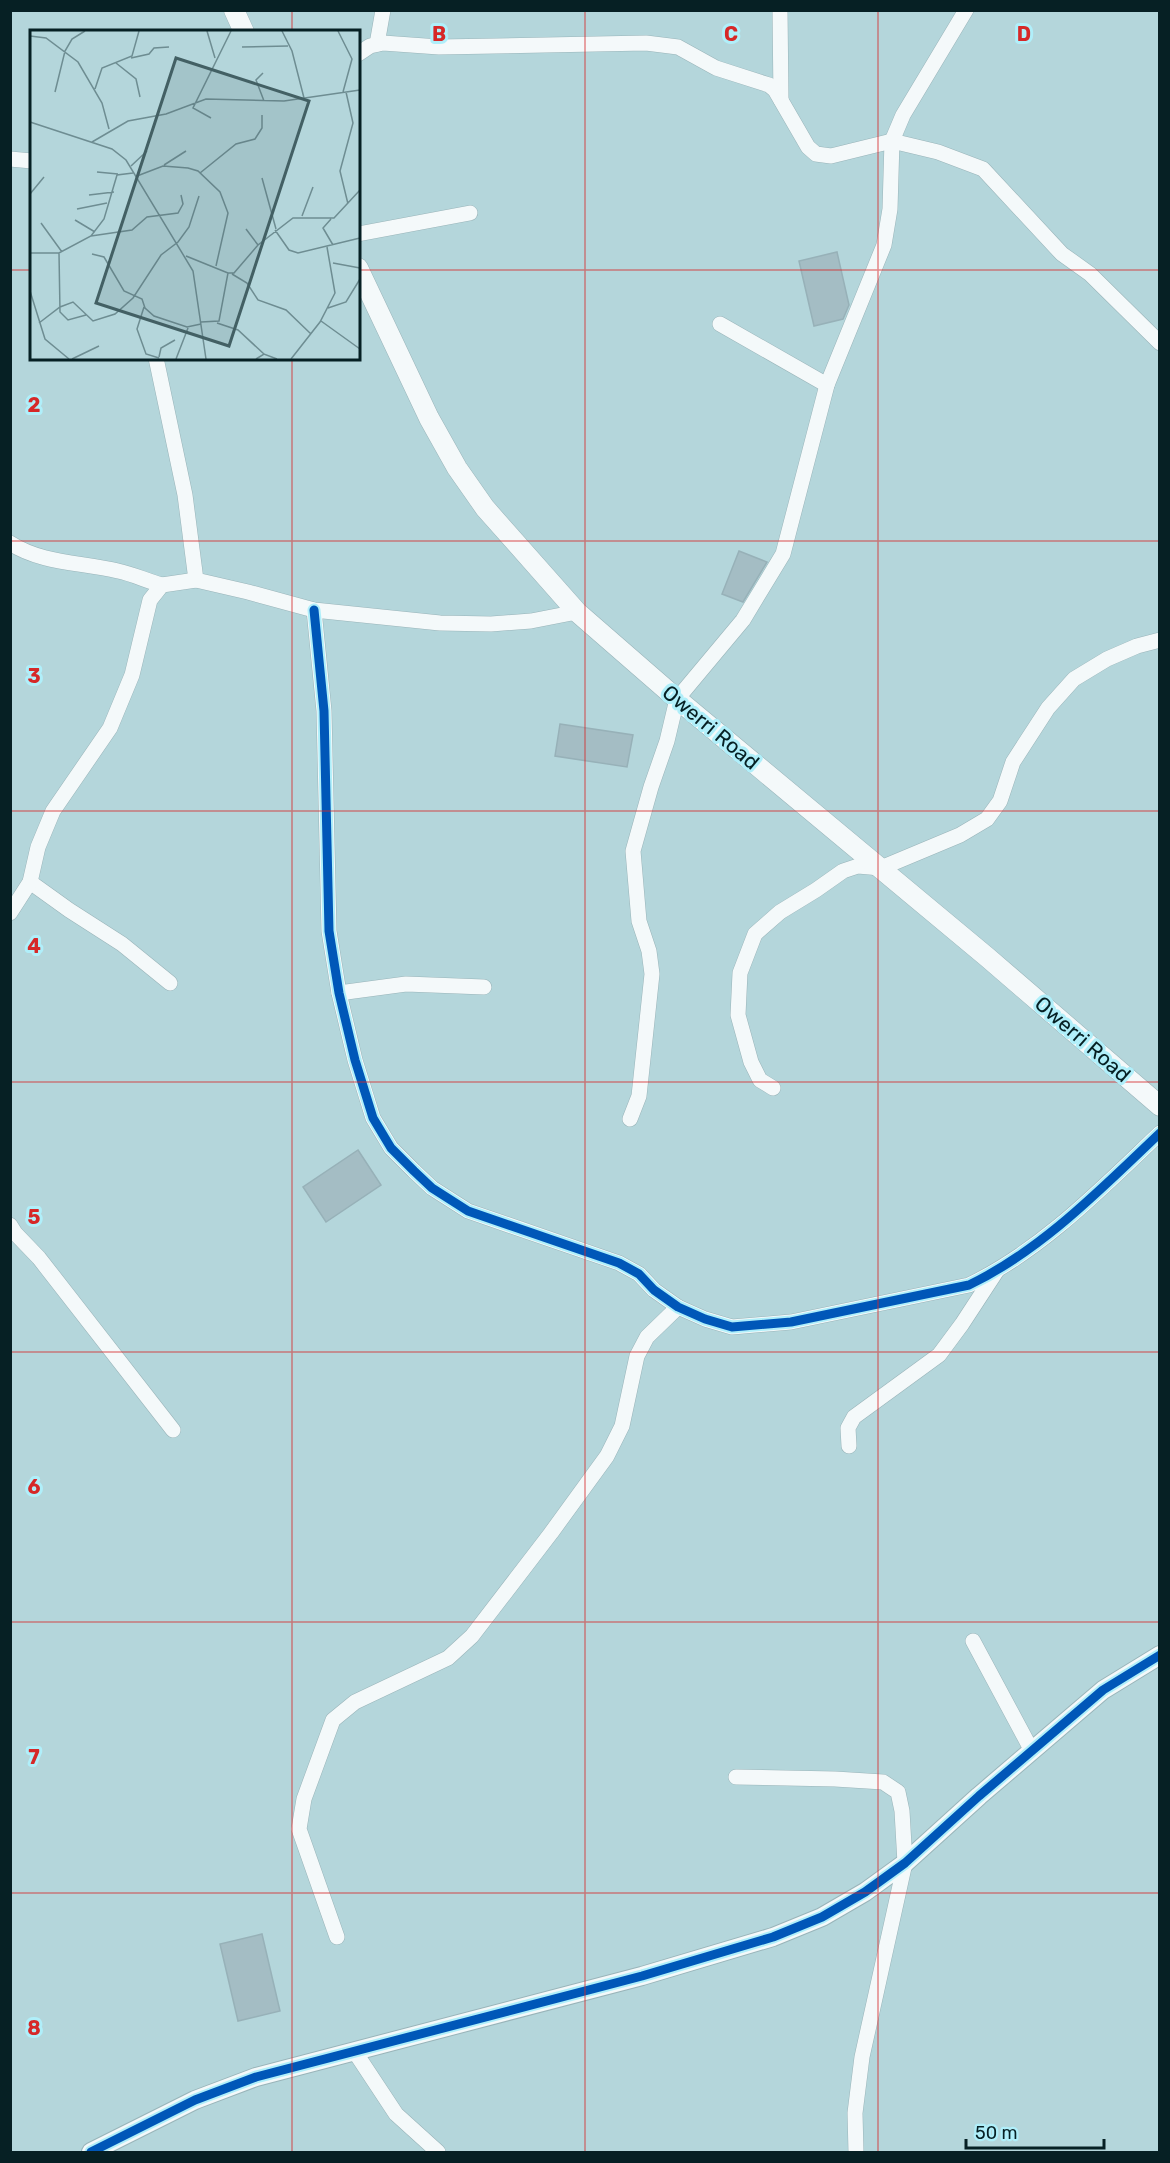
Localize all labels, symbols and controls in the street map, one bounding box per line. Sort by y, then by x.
text: B [432,22,446,46]
text: C [724,22,738,46]
text: D [1017,22,1031,46]
inset map [30,30,360,360]
text: 2 [28,393,41,417]
text: 3 [27,664,41,688]
street label: Owerri Road [658,679,764,775]
text: 4 [27,934,41,958]
street label: Owerri Road [1030,991,1136,1087]
text: 5 [28,1205,41,1229]
text: 6 [27,1475,41,1499]
text: 7 [28,1745,40,1769]
text: 8 [27,2016,41,2040]
scale bar [966,2112,1104,2150]
text: 50 m [975,2122,1018,2144]

